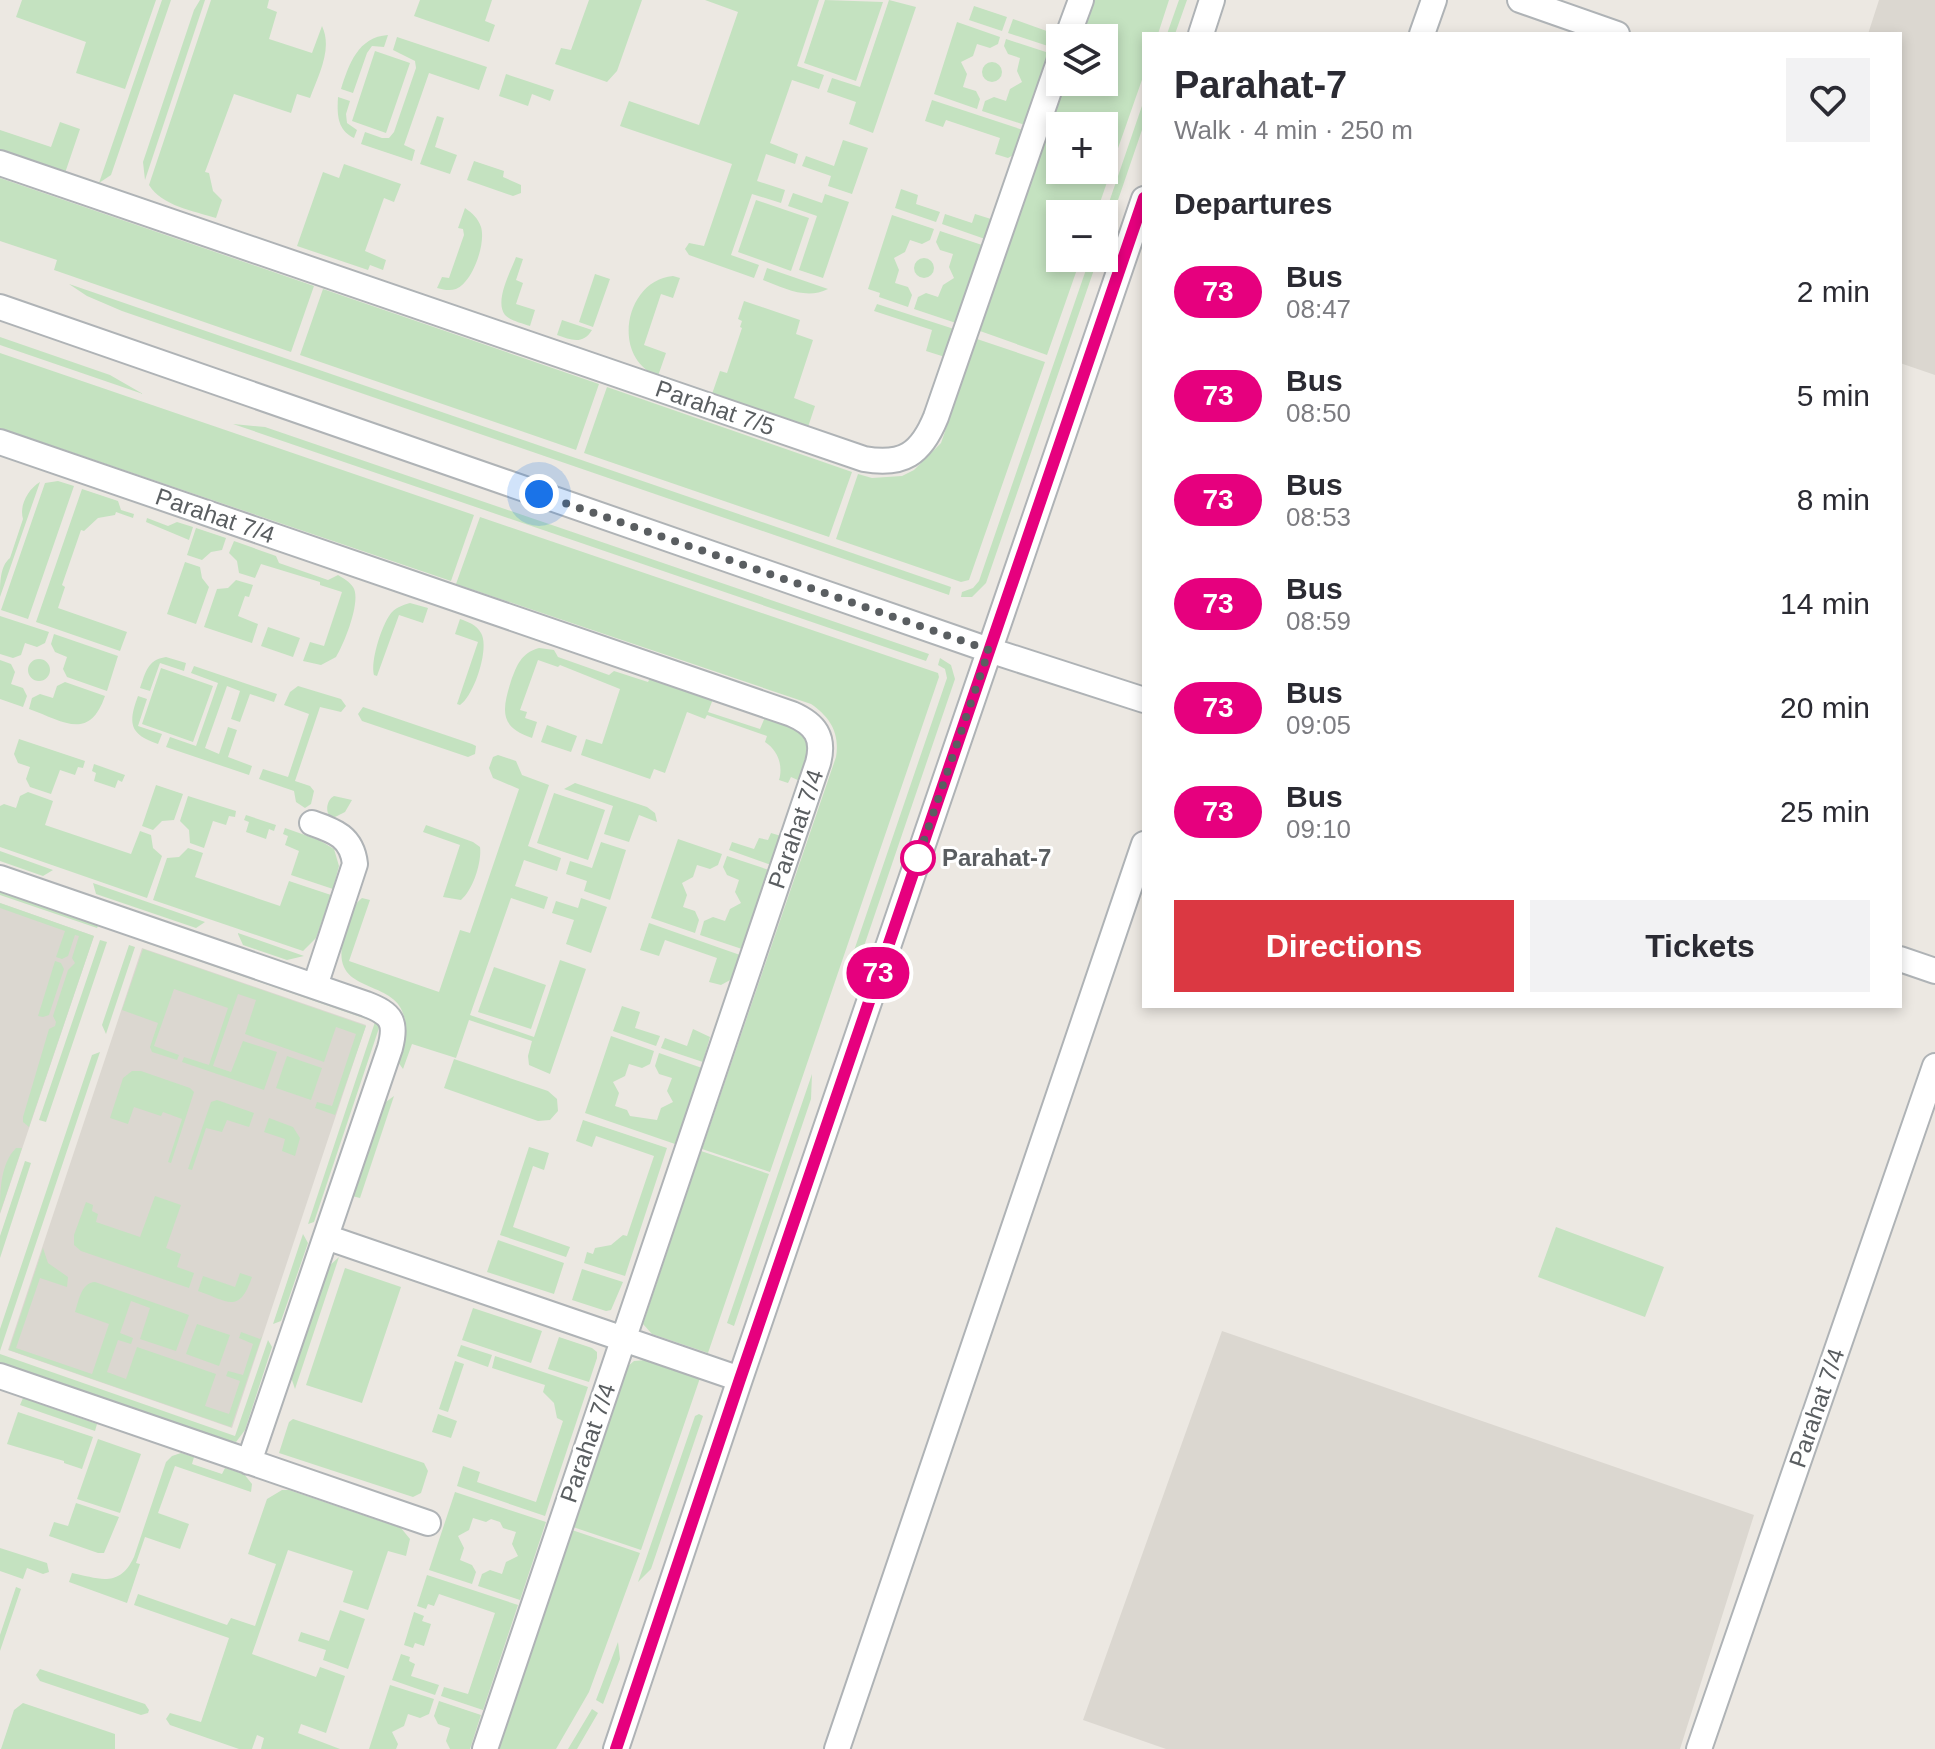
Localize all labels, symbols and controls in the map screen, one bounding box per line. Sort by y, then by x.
map controls [1046,24,1118,272]
button: layers [1046,24,1118,96]
button: heart [1786,58,1870,142]
text: Parahat-7 [1174,64,1347,106]
button: + [1046,112,1118,184]
text: Walk · 4 min · 250 m [1174,115,1413,145]
text: Departures [1174,187,1332,220]
button: − [1046,200,1118,272]
text: Bus [1286,260,1343,293]
text: 2 min [1797,275,1870,308]
text: 73 [1202,276,1234,307]
text: 08:47 [1286,294,1351,324]
text: Bus [1286,364,1343,397]
street label: Parahat 7/5 [652,375,778,440]
text: 5 min [1797,379,1870,412]
text: 73 [1202,380,1234,411]
text: 08:50 [1286,398,1351,428]
text: Bus [1286,468,1343,501]
your location [519,474,559,514]
street label: Parahat 7/4 [152,483,278,548]
text: 8 min [1797,483,1870,516]
text: 73 [1202,484,1234,515]
text: 08:53 [1286,502,1351,532]
text: Bus [1286,572,1343,605]
text: 14 min [1780,587,1870,620]
text: 73 [1202,588,1234,619]
text: 08:59 [1286,606,1351,636]
text: Bus [1286,676,1343,709]
text: 20 min [1780,691,1870,724]
text: 73 [1202,692,1234,723]
text: 09:05 [1286,710,1351,740]
street label: Parahat 7/4 [763,766,828,892]
text: Bus [1286,780,1343,813]
text: 25 min [1780,795,1870,828]
text: 73 [1202,796,1234,827]
text: 09:10 [1286,814,1351,844]
marker: Parahat-7 [901,841,935,875]
place label: Parahat-7 [942,844,1051,871]
button: Directions [1174,900,1514,992]
button: Tickets [1530,900,1870,992]
line badge: 73 [842,947,914,999]
text: 73 [862,957,894,988]
street label: Parahat 7/4 [1784,1345,1849,1471]
street label: Parahat 7/4 [555,1380,620,1506]

